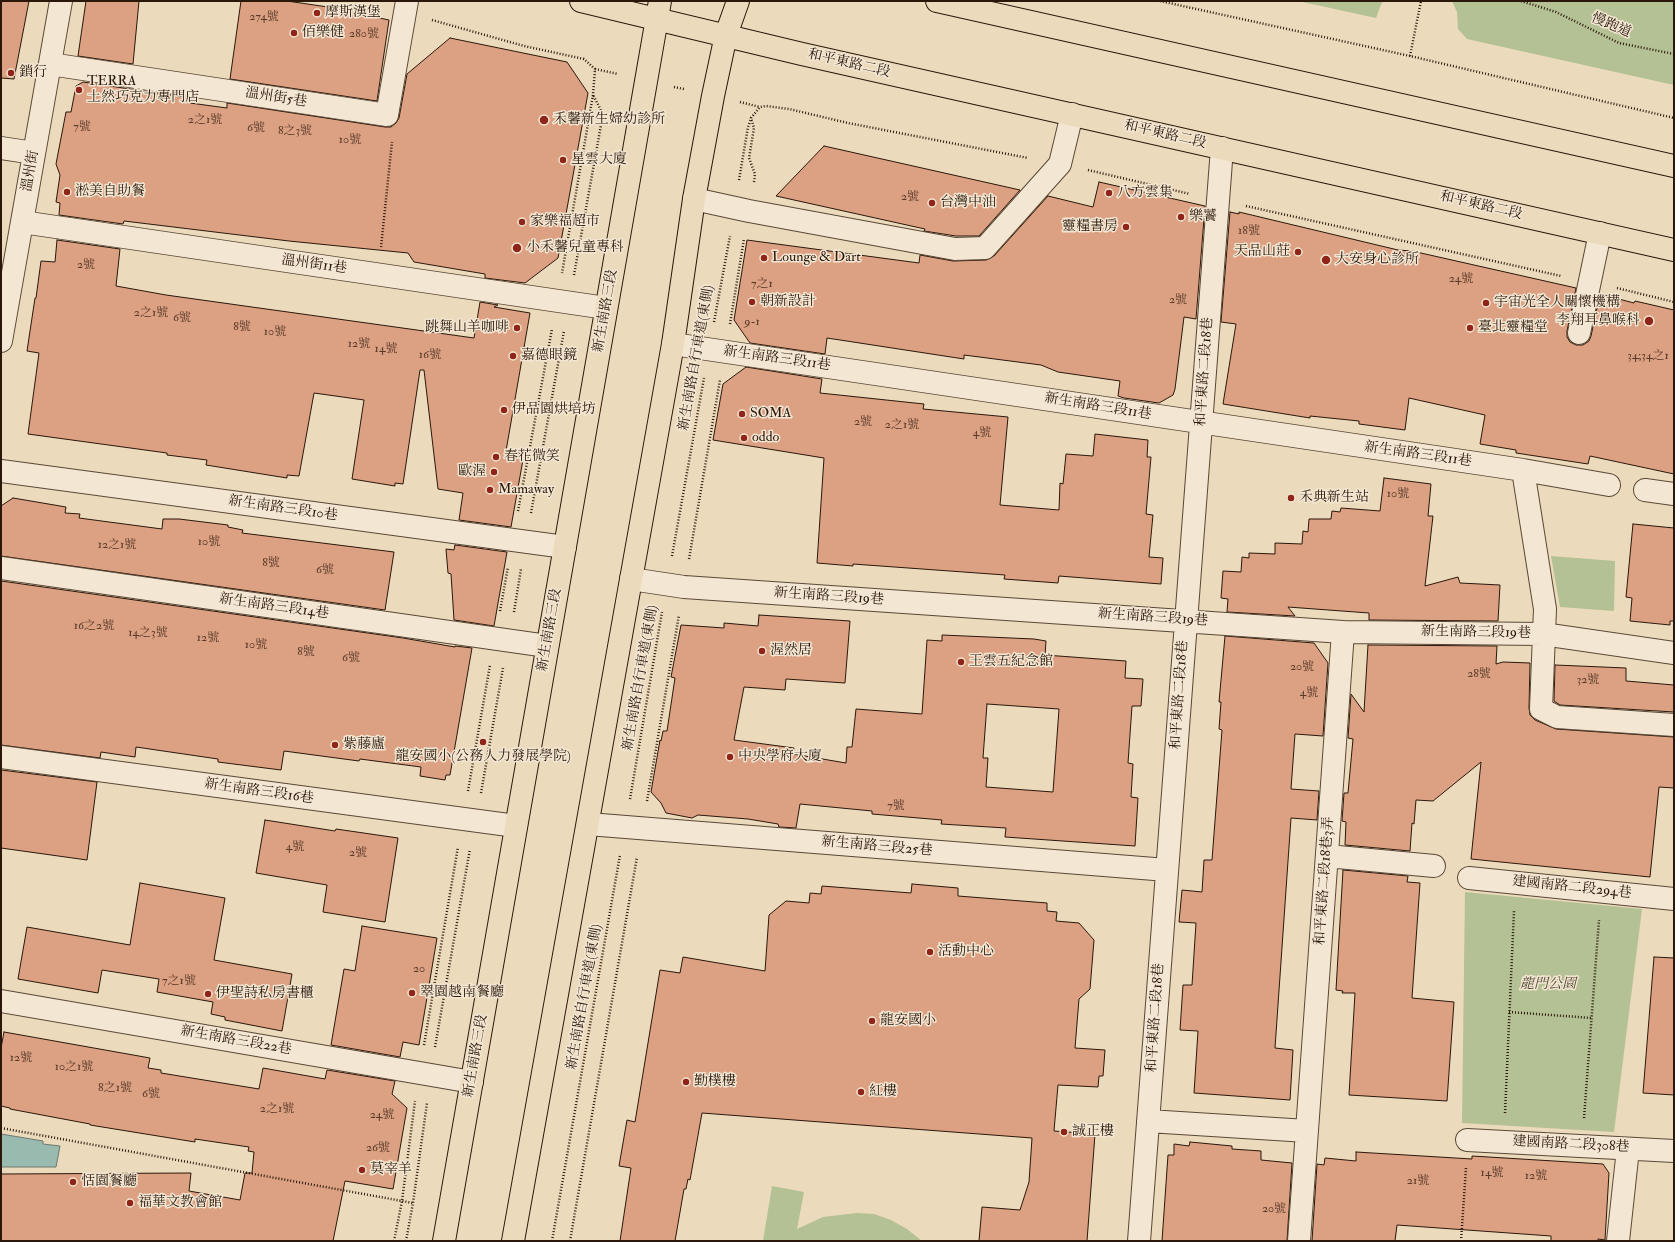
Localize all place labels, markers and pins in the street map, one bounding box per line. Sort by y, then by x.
place label: 摩斯漢堡 [325,5,381,21]
marker: 摩斯漢堡 [312,8,322,18]
place label: 佰樂健 [302,25,344,41]
marker: 佰樂健 [289,28,299,38]
place label: 鎖行 [19,65,47,81]
marker: 鎖行 [6,68,16,78]
place label: TERRA 土然巧克力專門店 [87,74,199,106]
marker: TERRA 土然巧克力專門店 [74,85,84,95]
place label: 禾馨新生婦幼診所 [553,112,665,128]
marker: 禾馨新生婦幼診所 [538,114,550,126]
place label: 星雲大廈 [571,152,627,168]
marker: 星雲大廈 [558,155,568,165]
place label: 淞美自助餐 [75,184,145,200]
place label: 八方雲集 [1117,185,1173,201]
marker: 淞美自助餐 [62,187,72,197]
marker: 八方雲集 [1104,188,1114,198]
place label: 台灣中油 [940,195,996,211]
marker: 台灣中油 [927,198,937,208]
place label: 樂饕 [1189,209,1217,225]
marker: 樂饕 [1176,212,1186,222]
place label: 家樂福超市 [530,214,600,230]
marker: 家樂福超市 [517,217,527,227]
place label: 靈糧書房 [1062,219,1118,235]
marker: 靈糧書房 [1121,222,1131,232]
place label: 小禾馨兒童專科 [526,240,624,256]
marker: 小禾馨兒童專科 [511,242,523,254]
place label: 天品山莊 [1234,244,1290,260]
marker: 天品山莊 [1293,247,1303,257]
place label: Lounge & Dart [772,250,861,266]
place label: 大安身心診所 [1335,252,1419,268]
marker: Lounge & Dart [759,253,769,263]
marker: 大安身心診所 [1320,254,1332,266]
place label: 朝新設計 [760,294,816,310]
place label: 宇宙光全人關懷機構 [1494,295,1620,311]
marker: 朝新設計 [747,297,757,307]
marker: 宇宙光全人關懷機構 [1481,298,1491,308]
place label: 李翔耳鼻喉科 [1556,313,1640,329]
marker: 李翔耳鼻喉科 [1643,315,1655,327]
place label: 跳舞山羊咖啡 [425,320,509,336]
place label: 臺北靈糧堂 [1478,320,1548,336]
marker: 跳舞山羊咖啡 [512,323,522,333]
marker: 臺北靈糧堂 [1465,323,1475,333]
place label: 嘉德眼鏡 [521,348,577,364]
marker: 嘉德眼鏡 [508,351,518,361]
place label: 伊品園烘培坊 [512,402,596,418]
marker: 伊品園烘培坊 [499,405,509,415]
place label: SOMA [750,406,791,422]
marker: SOMA [737,409,747,419]
place label: oddo [752,430,779,446]
marker: oddo [739,433,749,443]
place label: 春花微笑 [504,449,560,465]
marker: 春花微笑 [491,452,501,462]
place label: 歐渥 [458,464,486,480]
marker: 歐渥 [489,467,499,477]
place label: Mamaway [498,482,554,498]
marker: Mamaway [485,485,495,495]
place label: 禾典新生站 [1299,490,1369,506]
marker: 禾典新生站 [1286,493,1296,503]
place label: 渥然居 [770,643,812,659]
marker: 渥然居 [757,646,767,656]
place label: 王雲五紀念館 [969,654,1053,670]
marker: 王雲五紀念館 [956,657,966,667]
place label: 紫藤廬 [343,737,385,753]
marker: 龍安國小(公務人力發展學院) [478,737,488,747]
marker: 紫藤廬 [330,740,340,750]
place label: 龍安國小(公務人力發展學院) [395,749,571,765]
place label: 中央學府大廈 [738,749,822,765]
marker: 中央學府大廈 [725,752,735,762]
place label: 活動中心 [938,944,994,960]
marker: 活動中心 [925,947,935,957]
place label: 翠園越南餐廳 [420,985,504,1001]
place label: 伊聖詩私房書櫃 [216,986,314,1002]
marker: 翠園越南餐廳 [407,988,417,998]
marker: 伊聖詩私房書櫃 [203,989,213,999]
place label: 龍安國小 [880,1013,936,1029]
marker: 龍安國小 [867,1016,877,1026]
place label: 勤樸樓 [694,1074,736,1090]
marker: 勤樸樓 [681,1077,691,1087]
place label: 紅樓 [869,1084,897,1100]
marker: 紅樓 [856,1087,866,1097]
place label: 誠正樓 [1072,1124,1114,1140]
marker: 誠正樓 [1059,1127,1069,1137]
place label: 莫宰羊 [370,1162,412,1178]
marker: 莫宰羊 [357,1165,367,1175]
place label: 恬園餐廳 [81,1174,137,1190]
marker: 恬園餐廳 [68,1177,78,1187]
place label: 福華文教會館 [138,1195,222,1211]
marker: 福華文教會館 [125,1198,135,1208]

